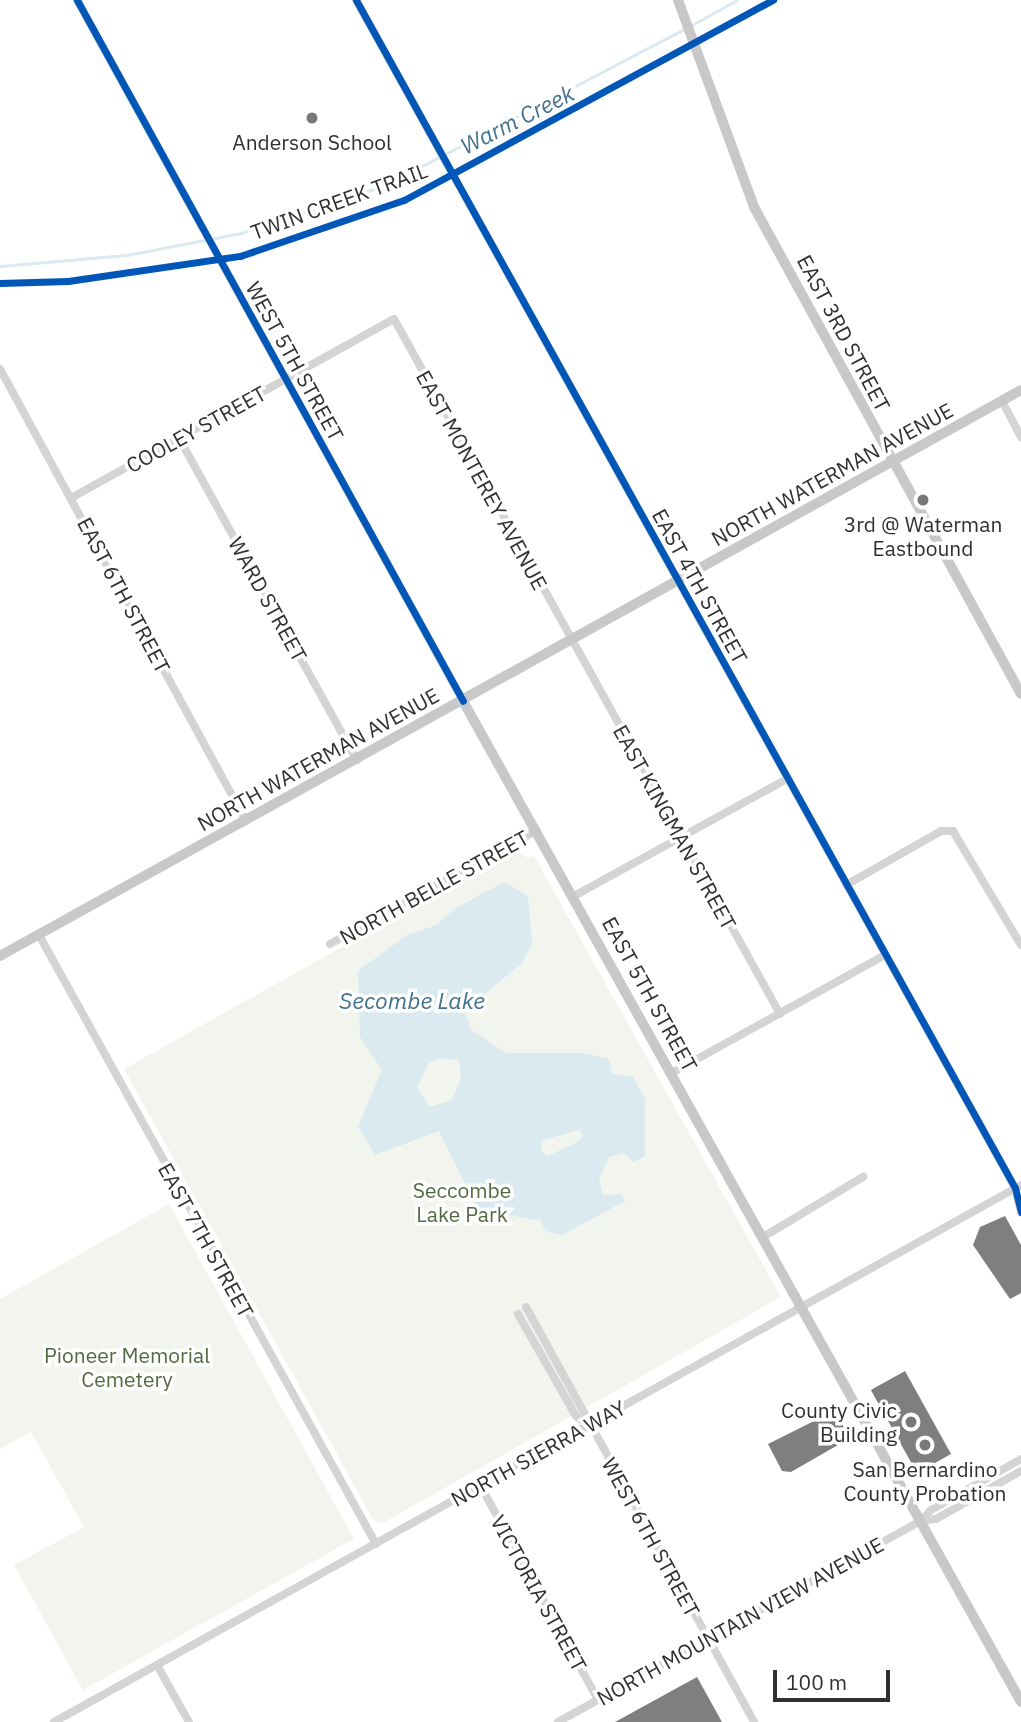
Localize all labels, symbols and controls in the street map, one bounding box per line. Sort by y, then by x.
water label: Warm Creek [456,79,578,159]
marker: Anderson School [304,110,320,126]
place label: Anderson School [232,129,392,155]
street label: TWIN CREEK TRAIL [247,157,431,245]
street label: EAST 3RD STREET [792,250,896,416]
street label: WEST 5TH STREET [241,277,349,445]
street label: EAST MONTEREY AVENUE [411,366,553,594]
street label: COOLEY STREET [122,380,270,478]
street label: NORTH WATERMAN AVENUE [707,397,957,551]
marker: 3rd @ Waterman Eastbound [915,492,931,508]
street label: EAST 4TH STREET [647,504,753,668]
place label: 3rd @ Waterman Eastbound [844,511,1002,561]
street label: EAST 6TH STREET [72,513,176,677]
street label: WARD STREET [223,532,313,666]
street label: NORTH WATERMAN AVENUE [193,682,443,836]
street label: EAST KINGMAN STREET [608,720,742,934]
street label: NORTH BELLE STREET [335,824,533,950]
street label: EAST 5TH STREET [597,912,703,1076]
water label: Secombe Lake [339,986,485,1014]
street label: EAST 7TH STREET [153,1158,259,1322]
park label: Seccombe Lake Park [413,1177,511,1227]
park label: Pioneer Memorial Cemetery [44,1342,210,1392]
street label: NORTH SIERRA WAY [446,1394,630,1512]
place label: County Civic Building [781,1397,897,1447]
marker: County Civic Building [903,1414,919,1430]
marker: San Bernardino County Probation [917,1437,933,1453]
street label: WEST 6TH STREET [597,1453,705,1621]
place label: San Bernardino County Probation [843,1456,1007,1506]
street label: VICTORIA STREET [486,1510,592,1676]
street label: NORTH MOUNTAIN VIEW AVENUE [592,1531,888,1711]
scale bar [776,1656,893,1700]
text: 100 m [786,1668,847,1696]

